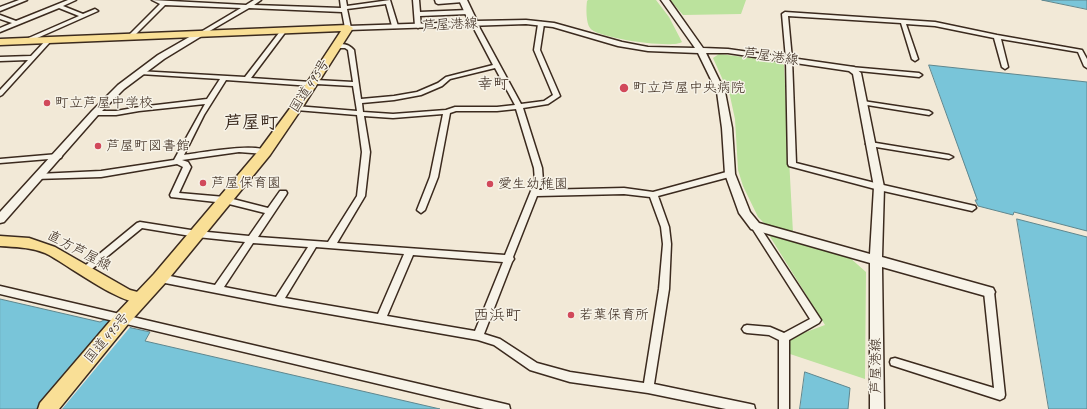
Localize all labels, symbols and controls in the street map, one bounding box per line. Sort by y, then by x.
street label: 芦屋港線 [422,15,478,35]
street label: 芦屋港線 [742,45,800,69]
street label: 国道495号 [286,56,334,116]
district label: 幸町 [477,75,509,95]
place label: 町立芦屋中央病院 [633,80,745,96]
marker: 町立芦屋中央病院 [618,82,630,94]
place label: 町立芦屋中学校 [55,95,153,111]
marker: 町立芦屋中学校 [42,98,52,108]
district label: 芦屋町 [224,112,278,134]
place label: 芦屋町図書館 [106,138,190,154]
marker: 芦屋町図書館 [93,141,103,151]
place label: 芦屋保育園 [211,175,281,191]
place label: 愛生幼稚園 [498,176,568,192]
marker: 芦屋保育園 [198,178,208,188]
marker: 愛生幼稚園 [485,179,495,189]
street label: 直方芦屋線 [44,227,114,275]
district label: 西浜町 [473,306,521,326]
place label: 若葉保育所 [579,307,649,323]
street label: 国道495号 [81,309,133,367]
marker: 若葉保育所 [566,310,576,320]
street label: 芦屋港線 [868,338,884,394]

